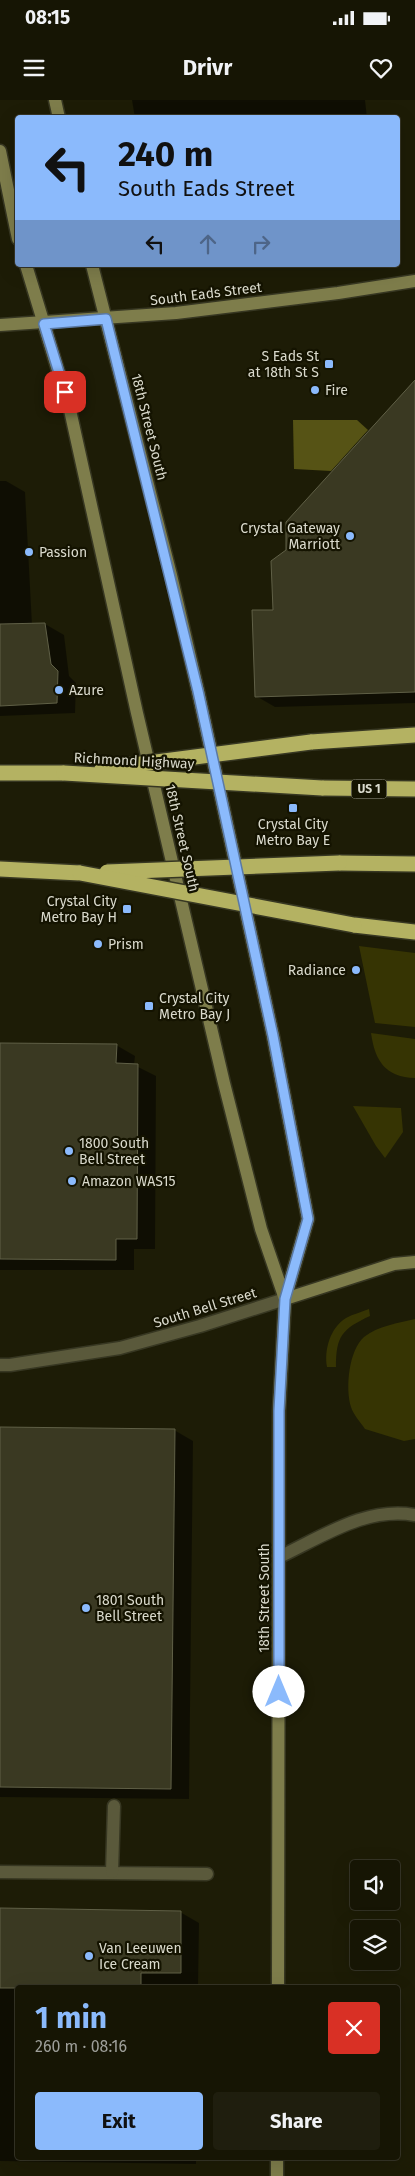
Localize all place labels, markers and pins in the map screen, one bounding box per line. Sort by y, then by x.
place label: S Eads St at 18th St S [248,348,320,381]
marker: S Eads St at 18th St S [323,358,335,370]
pin [44,371,86,413]
place label: Fire [325,382,348,399]
marker: Fire [309,384,321,396]
place label: Crystal Gateway Marriott [240,520,341,553]
marker: Crystal Gateway Marriott [344,530,356,542]
place label: Passion [39,544,87,561]
marker: Passion [23,546,35,558]
place label: Azure [69,682,104,699]
marker: Azure [53,684,65,696]
marker: Crystal City Metro Bay E [287,802,299,814]
place label: Crystal City Metro Bay E [256,816,330,849]
place label: Crystal City Metro Bay H [41,893,117,926]
marker: Crystal City Metro Bay H [121,903,133,915]
place label: Prism [108,936,144,953]
marker: Prism [92,938,104,950]
place label: Radiance [288,962,346,979]
marker: Radiance [350,964,362,976]
place label: Crystal City Metro Bay J [159,990,230,1023]
marker: Crystal City Metro Bay J [143,1000,155,1012]
place label: 1800 South Bell Street [79,1135,149,1168]
marker: 1800 South Bell Street [63,1145,75,1157]
place label: Amazon WAS15 [82,1173,176,1190]
marker: Amazon WAS15 [66,1175,78,1187]
place label: 1801 South Bell Street [96,1592,164,1625]
marker: 1801 South Bell Street [80,1602,92,1614]
place label: Van Leeuwen Ice Cream [99,1940,182,1973]
marker: Van Leeuwen Ice Cream [83,1950,95,1962]

